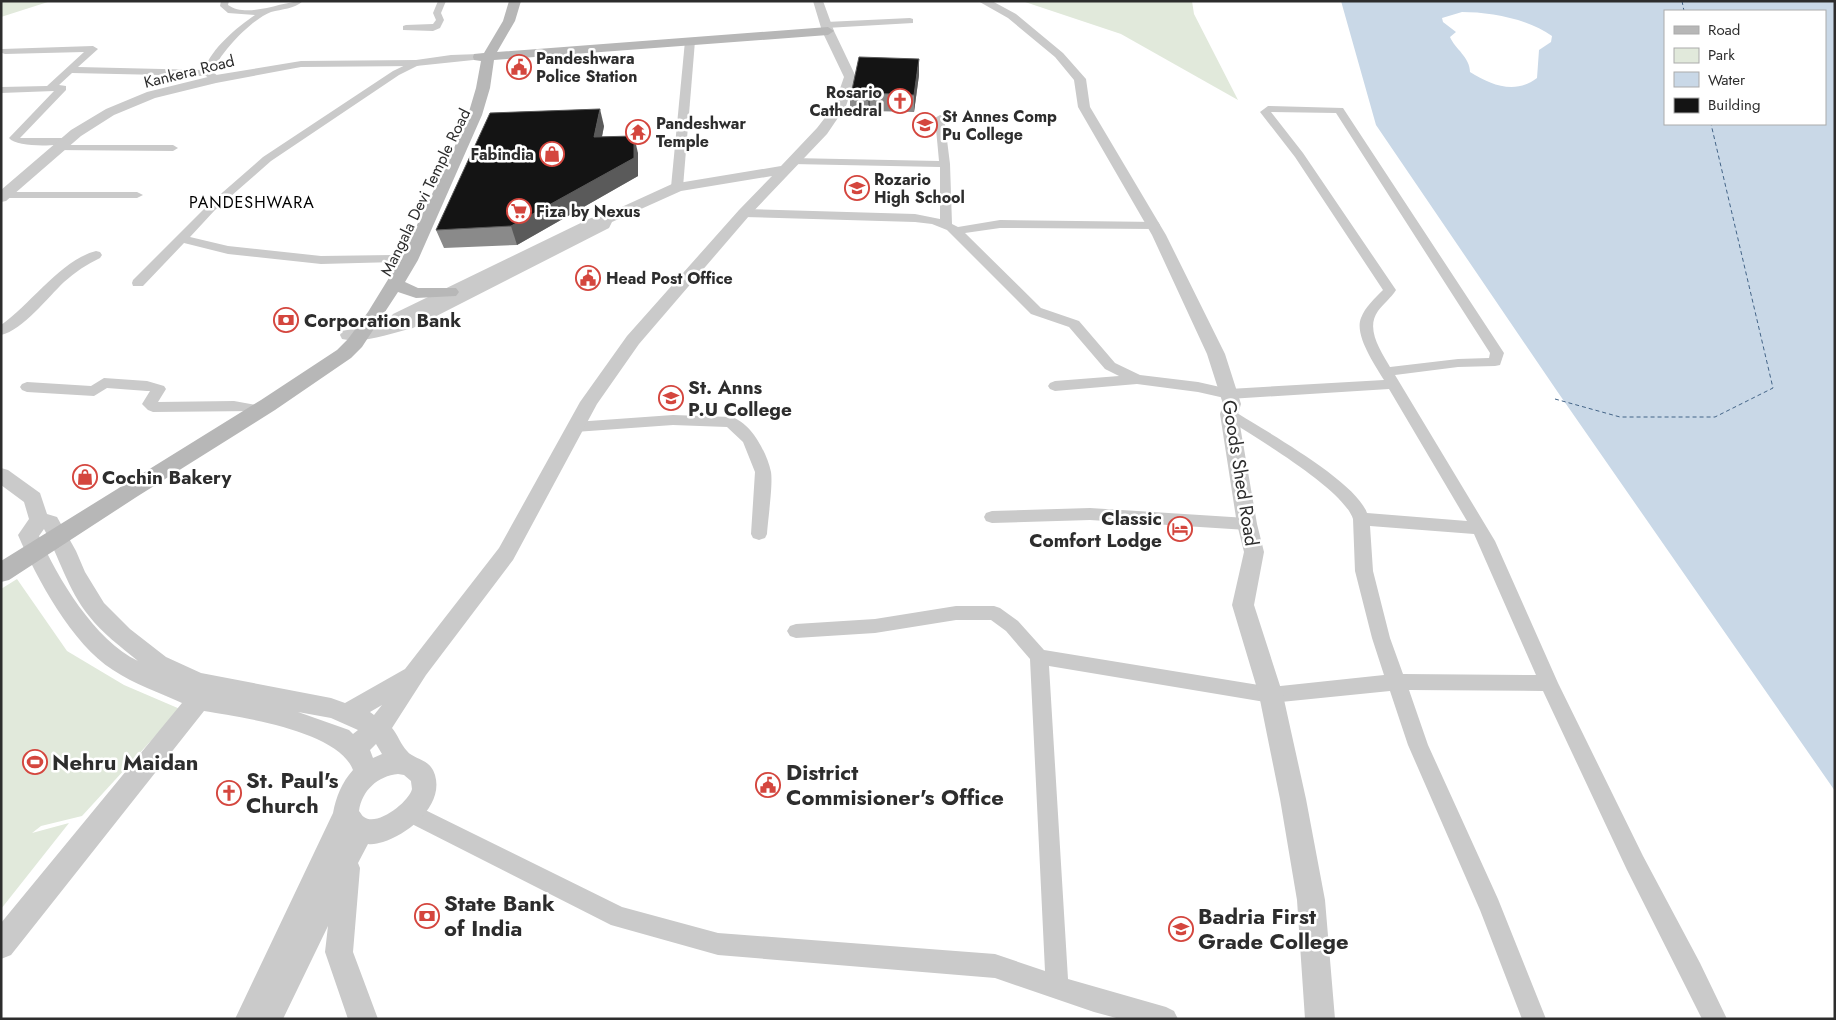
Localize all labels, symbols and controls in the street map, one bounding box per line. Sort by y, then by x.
legend [1664,10,1826,125]
text: Road [1708,19,1740,41]
text: Park [1708,44,1735,66]
place label: Pandeshwara Police Station [536,47,637,88]
street label: Kankera Road [141,49,237,94]
public building icon: Pandeshwara Police Station [506,54,532,80]
text: Water [1708,69,1746,91]
place label: Rosario Cathedral [809,81,882,122]
church icon: Rosario Cathedral [887,88,913,114]
text: Building [1708,94,1760,116]
street label: Mangala Devi Temple Road [375,105,476,280]
place label: St Annes Comp Pu College [942,105,1057,146]
place label: Pandeshwar Temple [656,112,746,153]
school or university icon: St Annes Comp Pu College [912,112,938,138]
temple icon: Pandeshwar Temple [625,119,651,145]
shop icon: Fabindia [539,141,565,167]
place label: Fabindia [471,143,534,166]
place label: Rozario High School [874,168,965,209]
school or university icon: Rozario High School [844,175,870,201]
district label: PANDESHWARA [189,191,315,214]
supermarket icon: Fiza by Nexus [506,198,532,224]
place label: Fiza by Nexus [536,200,640,223]
public building icon: Head Post Office [575,265,601,291]
place label: Head Post Office [606,267,733,290]
bank icon: Corporation Bank [273,307,299,333]
place label: Corporation Bank [304,307,461,334]
place label: St. Anns P.U College [688,374,792,423]
school or university icon: St. Anns P.U College [658,385,684,411]
street label: Goods Shed Road [1216,398,1265,548]
shop icon: Cochin Bakery [72,464,98,490]
place label: Cochin Bakery [102,464,232,491]
place label: Classic Comfort Lodge [1029,505,1162,554]
hotel icon: Classic Comfort Lodge [1167,516,1193,542]
place label: Nehru Maidan [52,746,199,778]
sports icon: Nehru Maidan [22,749,48,775]
place label: District Commisioner's Office [786,756,1004,813]
place label: St. Paul's Church [246,764,339,821]
public building icon: District Commisioner's Office [755,772,781,798]
church icon: St. Paul's Church [216,780,242,806]
place label: State Bank of India [444,887,555,944]
place label: Badria First Grade College [1198,900,1349,957]
bank icon: State Bank of India [414,903,440,929]
school or university icon: Badria First Grade College [1168,916,1194,942]

